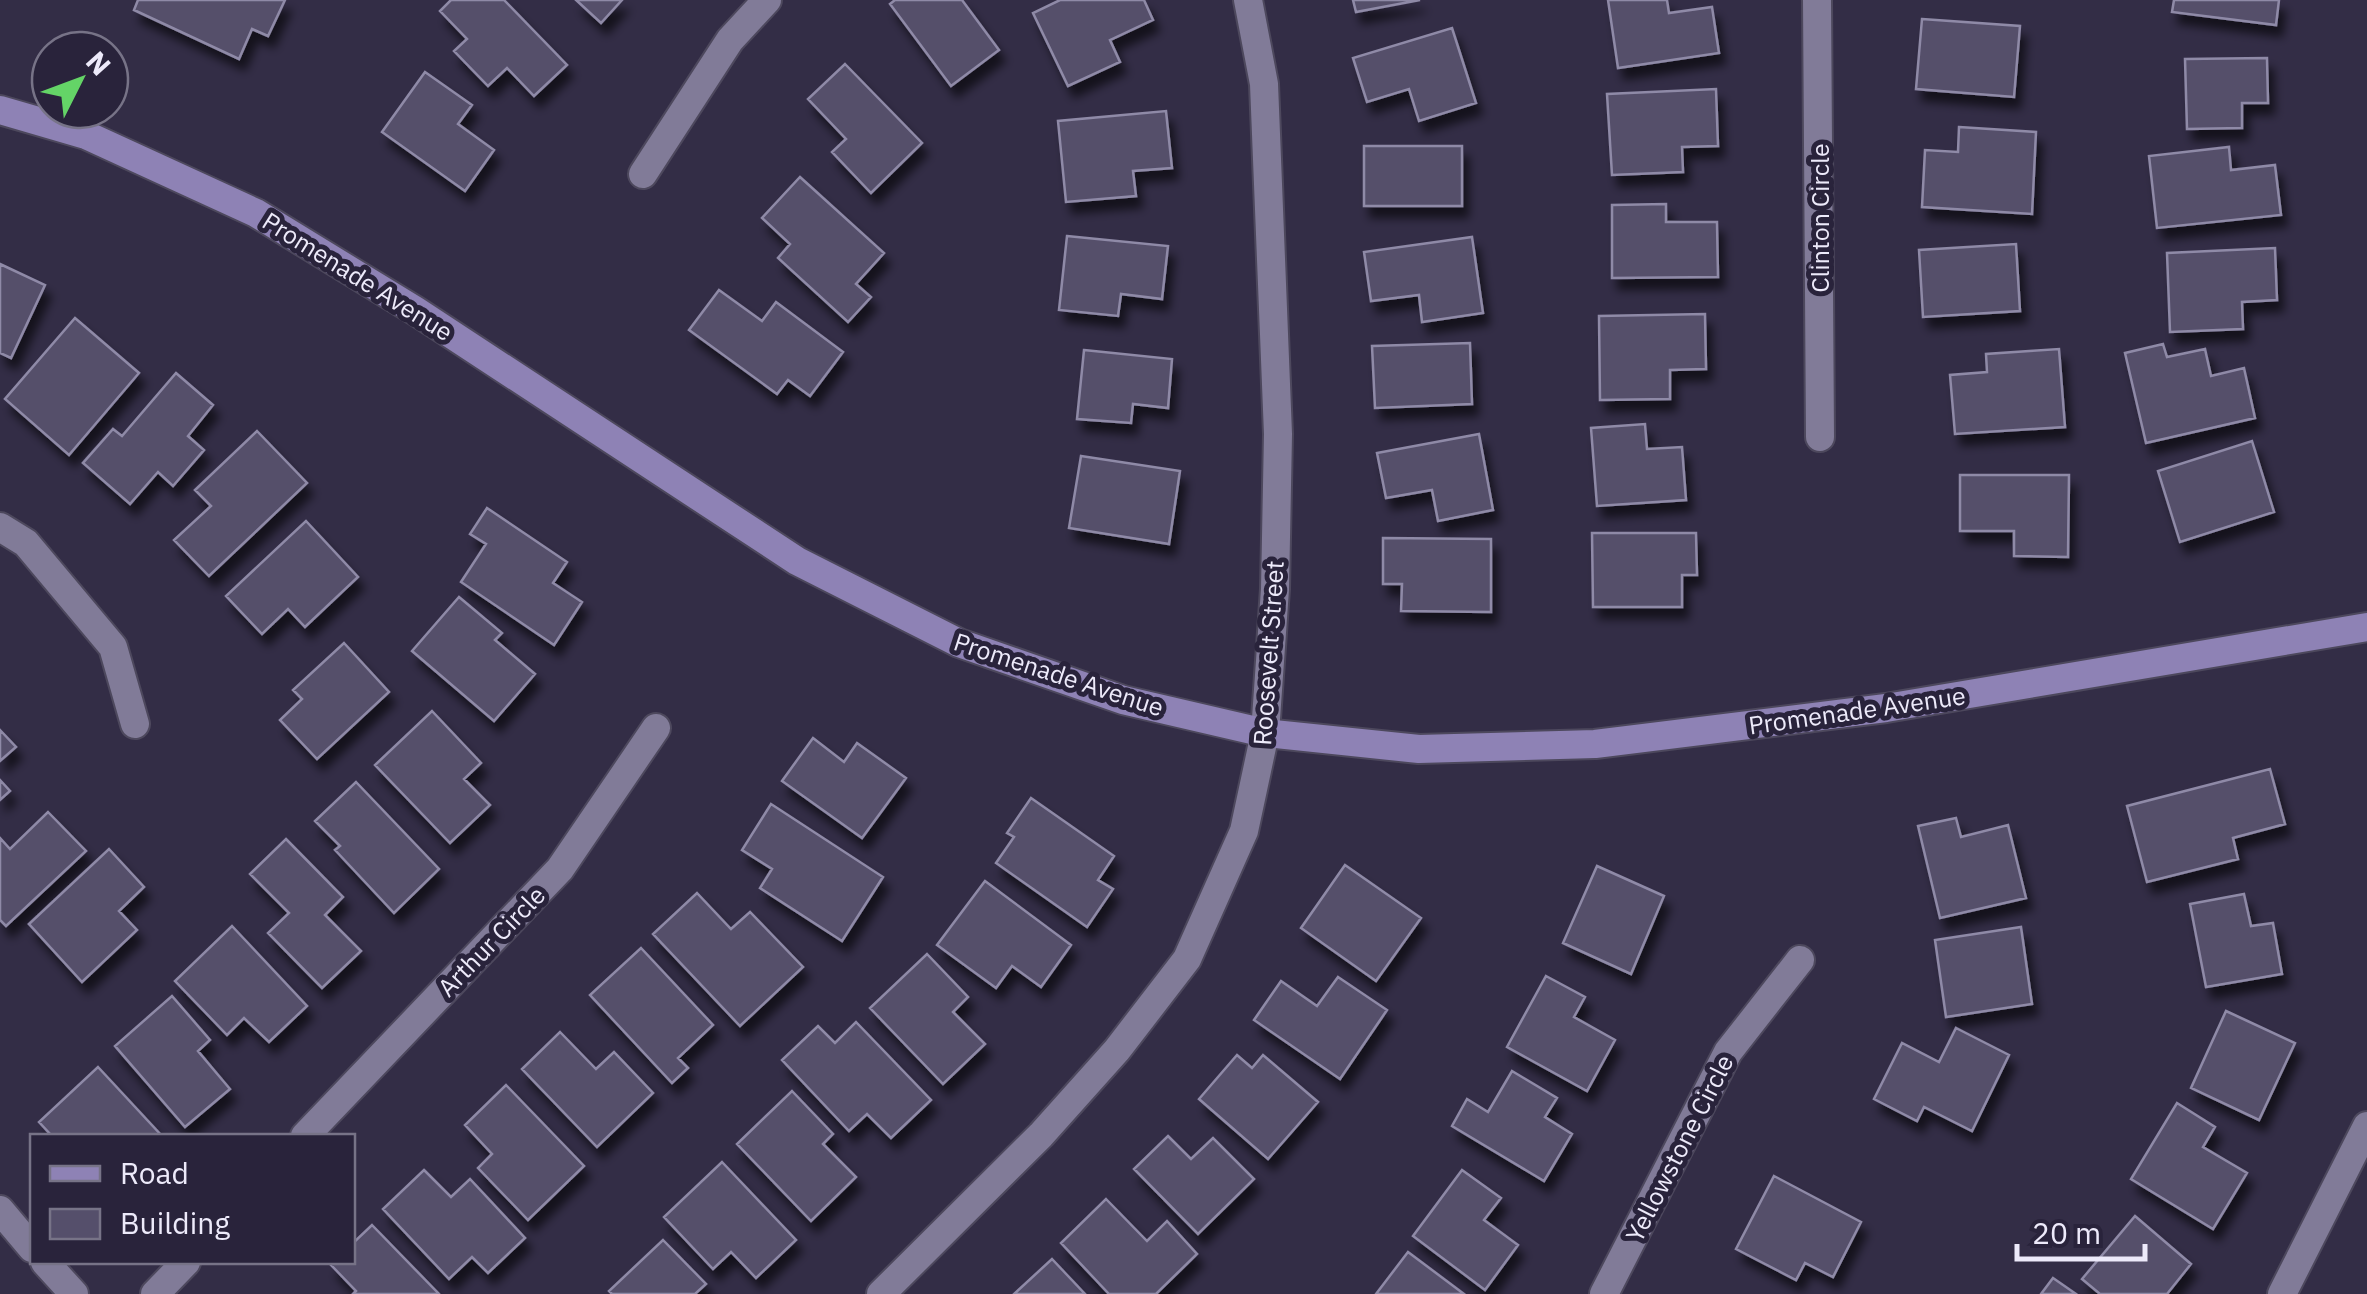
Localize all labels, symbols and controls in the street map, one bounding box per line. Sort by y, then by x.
north arrow [30,30,130,130]
text: N [78,43,119,83]
street label: Clinton Circle [1803,143,1836,293]
street label: Promenade Avenue [257,204,459,348]
street label: Roosevelt Street [1245,560,1291,746]
street label: Promenade Avenue [950,625,1168,723]
street label: Promenade Avenue [1746,678,1968,742]
street label: Arthur Circle [430,879,552,1003]
street label: Yellowstone Circle [1617,1049,1741,1247]
legend [30,1134,355,1264]
text: Road [120,1153,189,1192]
scale bar [2017,1199,2144,1261]
text: Building [120,1203,230,1242]
text: 20 m [2032,1213,2101,1252]

